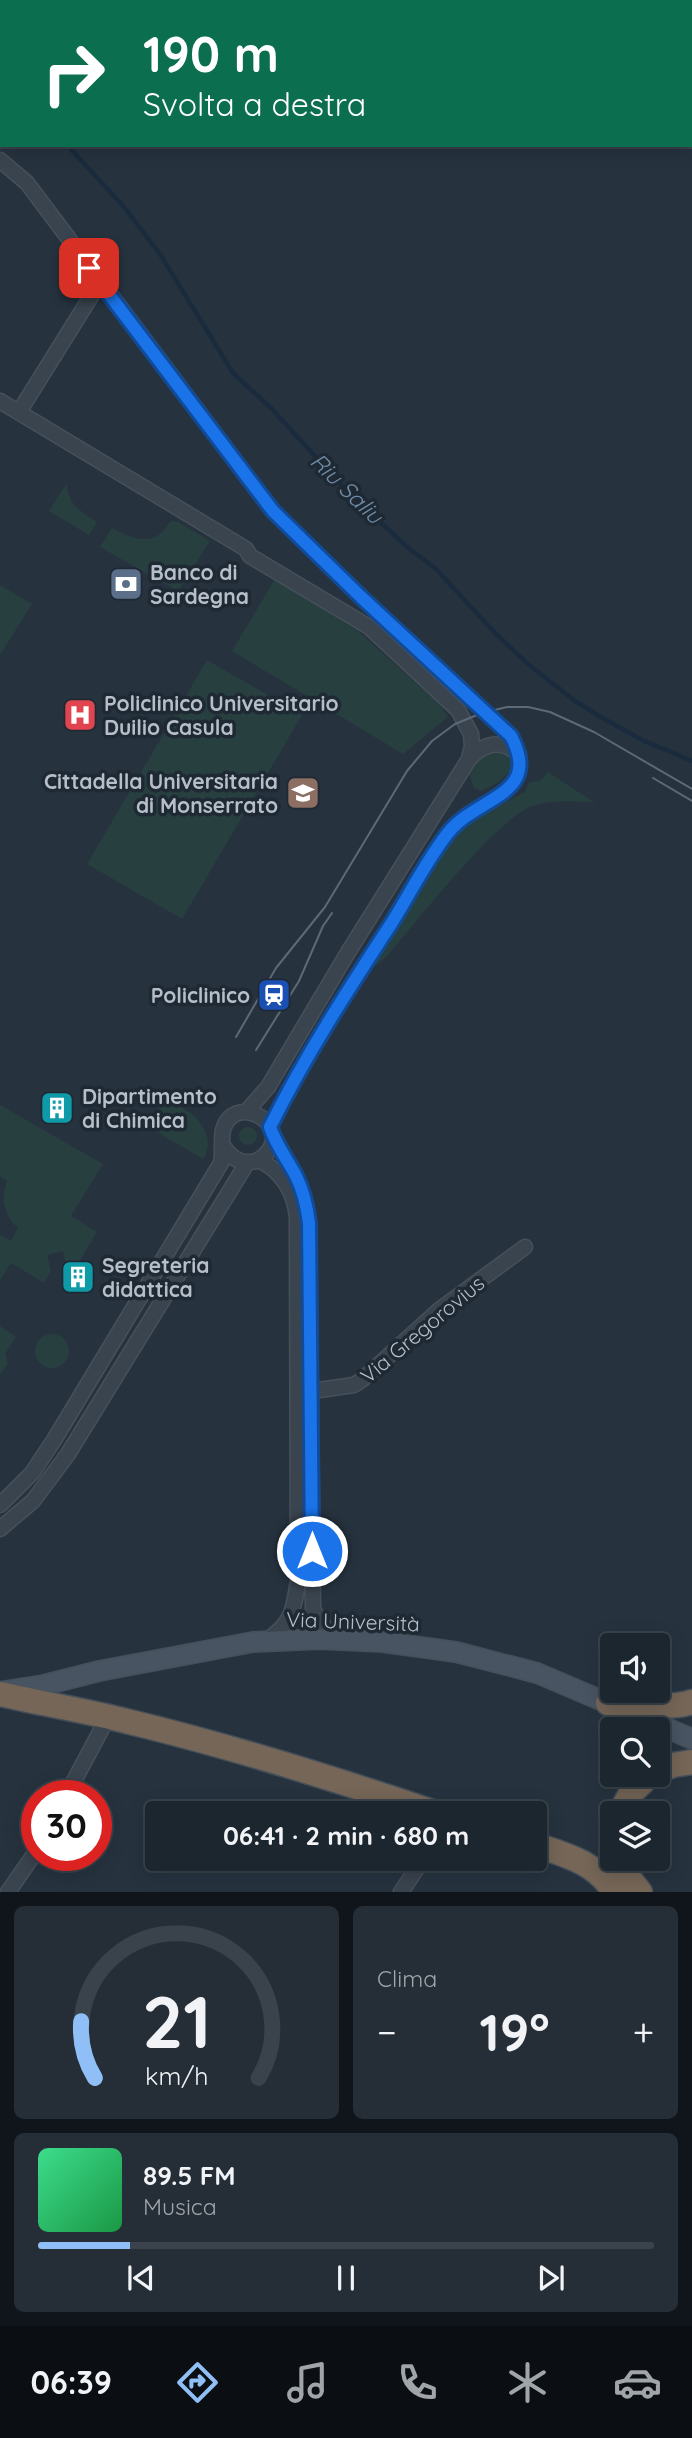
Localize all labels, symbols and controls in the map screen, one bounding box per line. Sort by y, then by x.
text: 190 m [143,23,279,84]
icon: right [28,28,119,119]
text: Svolta a destra [143,84,366,124]
pin [59,238,119,298]
icon: arrive [70,249,108,287]
water label: Riu Saliu [305,446,391,531]
place label: Banco di Sardegna [150,559,249,609]
bank icon: Banco di Sardegna [107,565,145,603]
place label: Policlinico Universitario Duilio Casula [104,690,339,740]
hospital icon: Policlinico Universitario Duilio Casula [61,696,99,734]
place label: Cittadella Universitaria di Monserrato [44,768,278,818]
school or university icon: Cittadella Universitaria di Monserrato [284,774,322,812]
station icon: Policlinico [255,976,293,1014]
place label: Policlinico [151,982,250,1008]
place label: Dipartimento di Chimica [82,1083,217,1133]
building icon: Dipartimento di Chimica [38,1089,76,1127]
place label: Segreteria didattica [102,1252,209,1302]
building icon: Segreteria didattica [59,1258,97,1296]
street label: Via Gregorovius [355,1270,489,1388]
position arrow [275,1514,349,1588]
street label: Via Università [286,1606,420,1636]
map controls [600,1633,670,1871]
button: sound [600,1633,670,1703]
button: search [600,1717,670,1787]
speed limit sign: 30 [21,1780,112,1871]
button: layers [600,1801,670,1871]
text: 06:41 · 2 min · 680 m [223,1819,469,1852]
text: Clima [377,1964,437,1993]
text: 21 [142,1976,211,2067]
text: 19° [480,1999,550,2064]
text: − [377,2008,397,2056]
text: + [633,2008,654,2056]
text: km/h [145,2060,208,2091]
text: 89.5 FM [143,2159,236,2192]
text: Musica [143,2192,217,2221]
icon: previous [122,2259,160,2297]
icon: pause [327,2259,365,2297]
icon: next [532,2259,570,2297]
icon: directions [173,2358,222,2407]
icon: music [283,2358,332,2407]
icon: phone [393,2358,442,2407]
icon: climate [503,2358,552,2407]
icon: car [613,2358,662,2407]
text: 06:39 [30,2362,112,2402]

